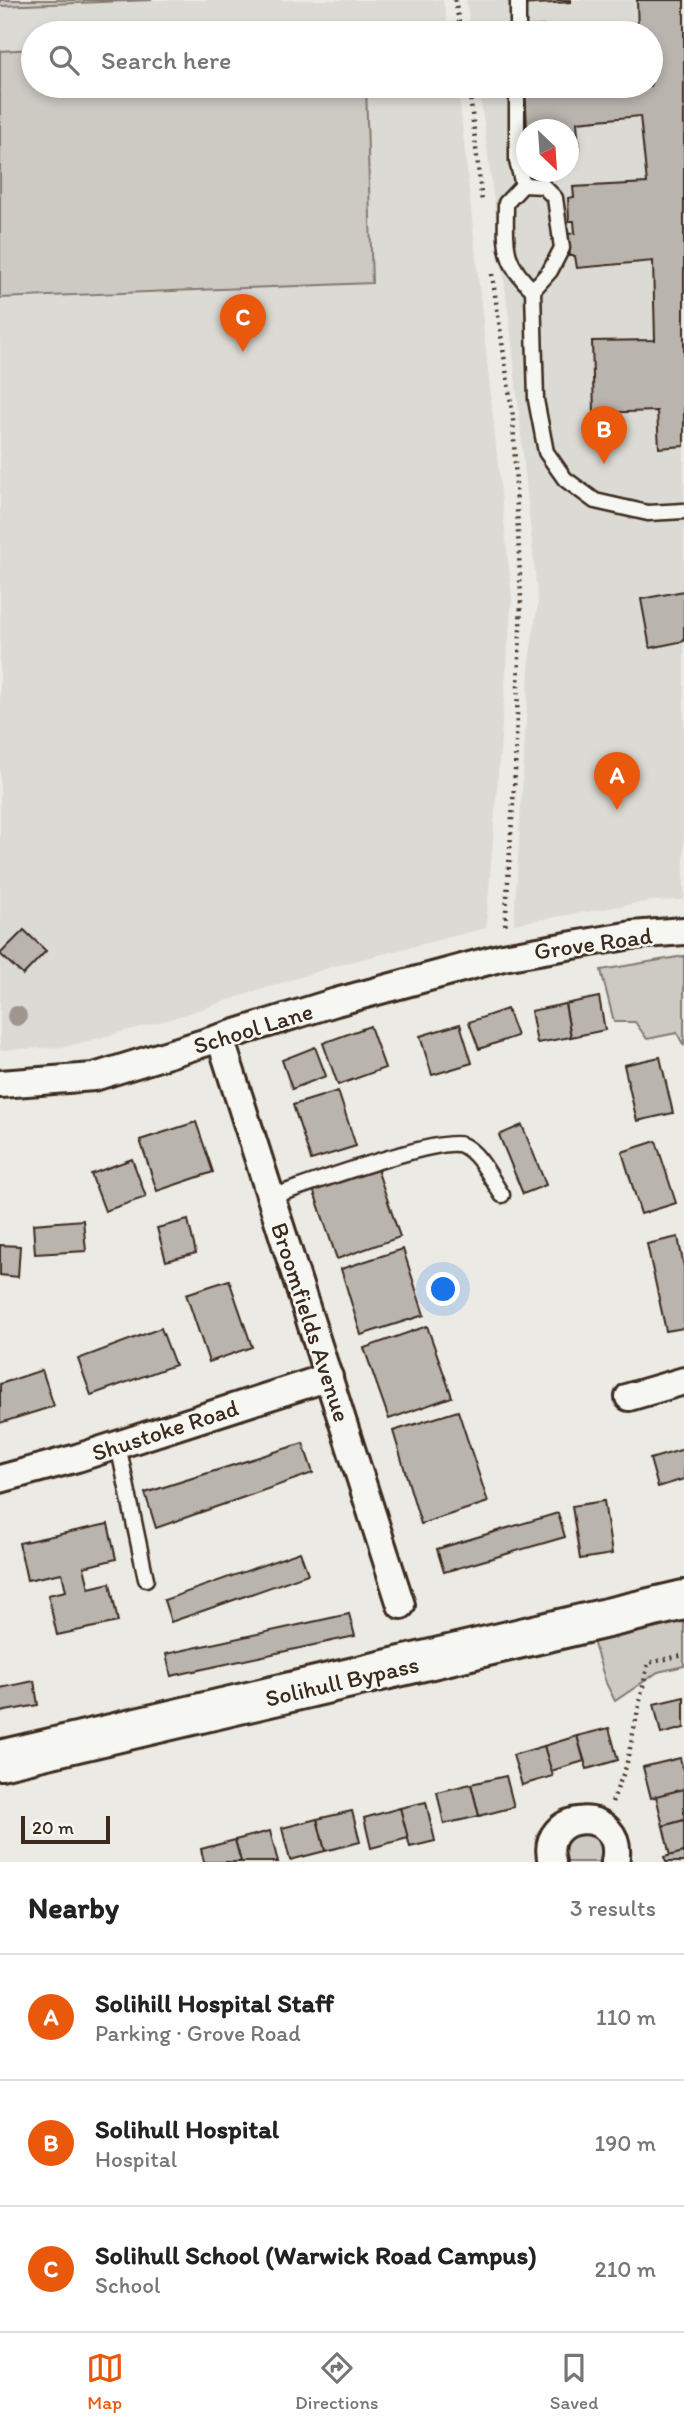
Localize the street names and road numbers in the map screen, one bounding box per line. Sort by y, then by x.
street label: Grove Road [532,920,654,966]
street label: School Lane [190,996,316,1060]
street label: Broomfields Avenue [265,1219,357,1425]
street label: Shustoke Road [88,1393,242,1467]
street label: Solihull Bypass [262,1649,422,1713]

